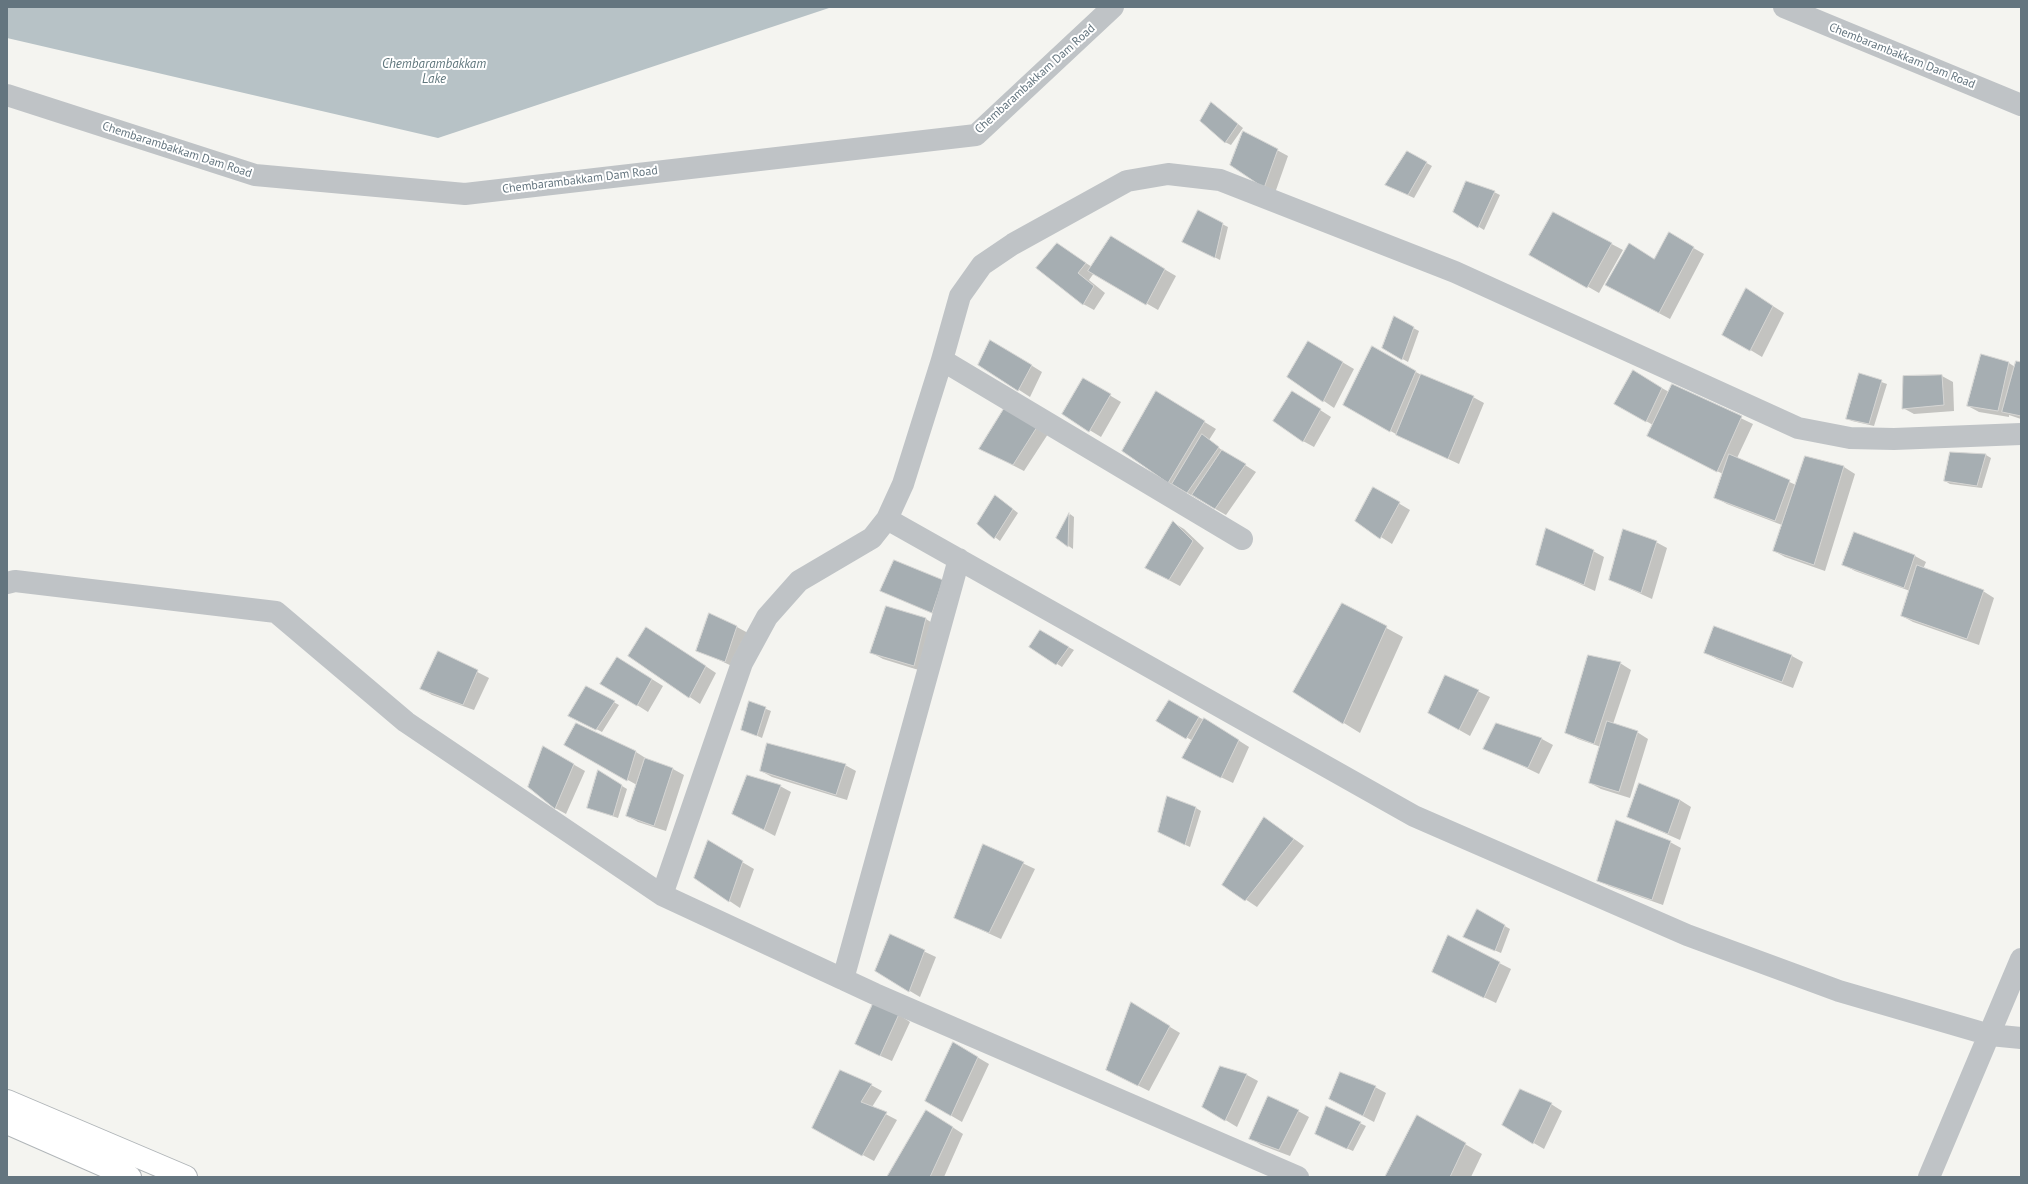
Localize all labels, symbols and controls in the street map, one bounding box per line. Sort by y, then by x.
street label: Chembarambakkam Dam Road [1827,20,1977,92]
street label: Chembarambakkam Dam Road [972,21,1098,137]
water label: Chembarambakkam Lake [382,56,486,87]
street label: Chembarambakkam Dam Road [100,119,254,181]
street label: Chembarambakkam Dam Road [501,163,659,197]

